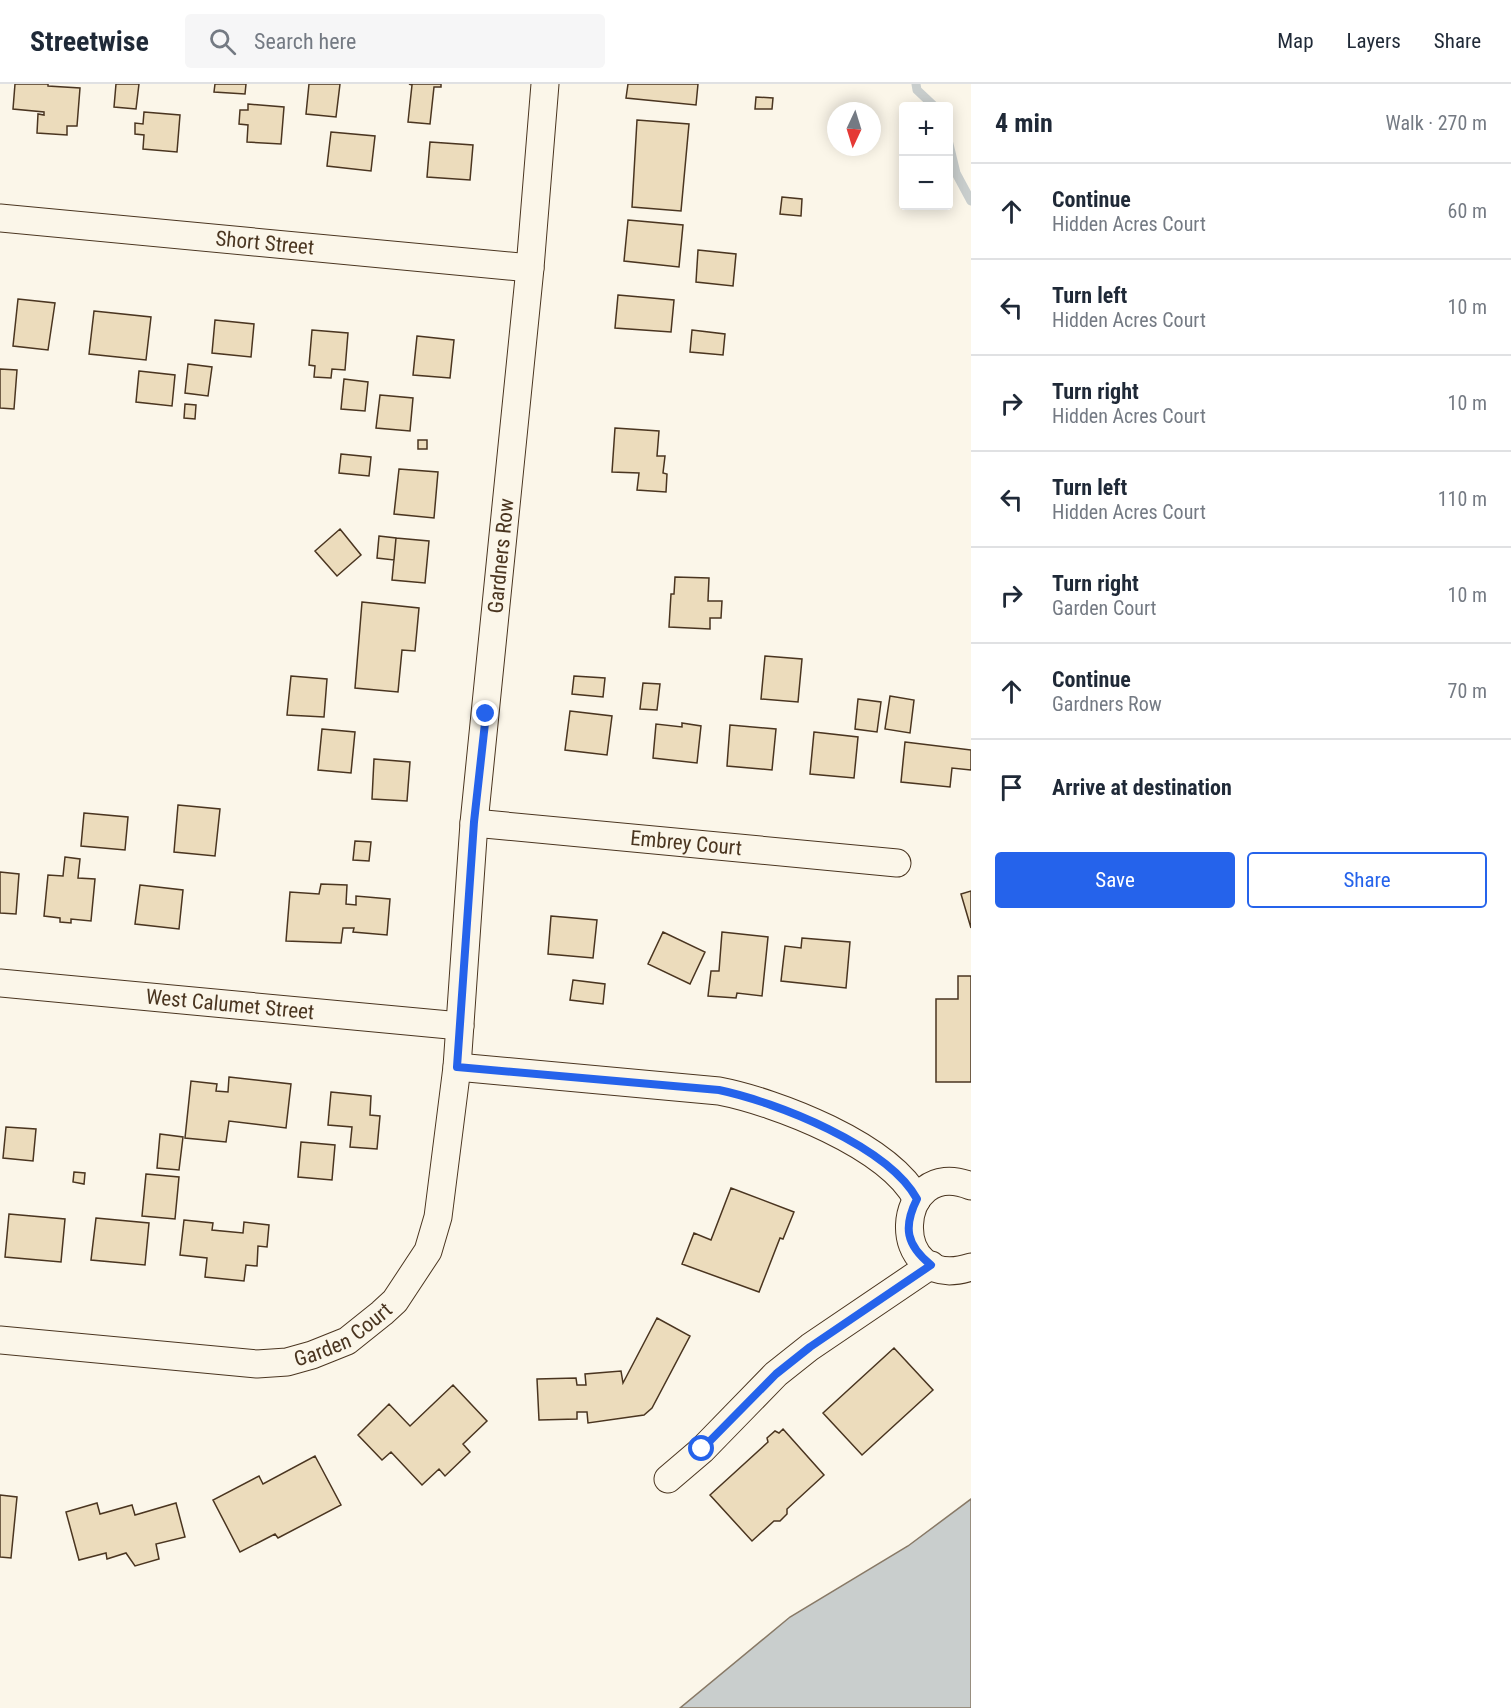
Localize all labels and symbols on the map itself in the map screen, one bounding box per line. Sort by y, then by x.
north arrow [827,102,881,156]
street label: Short Street [215,226,315,260]
street label: Gardners Row [483,497,519,614]
route end [472,700,498,726]
street label: Embrey Court [629,826,743,860]
street label: West Calumet Street [145,985,315,1024]
street label: Garden Court [291,1298,397,1371]
route start [688,1435,714,1461]

